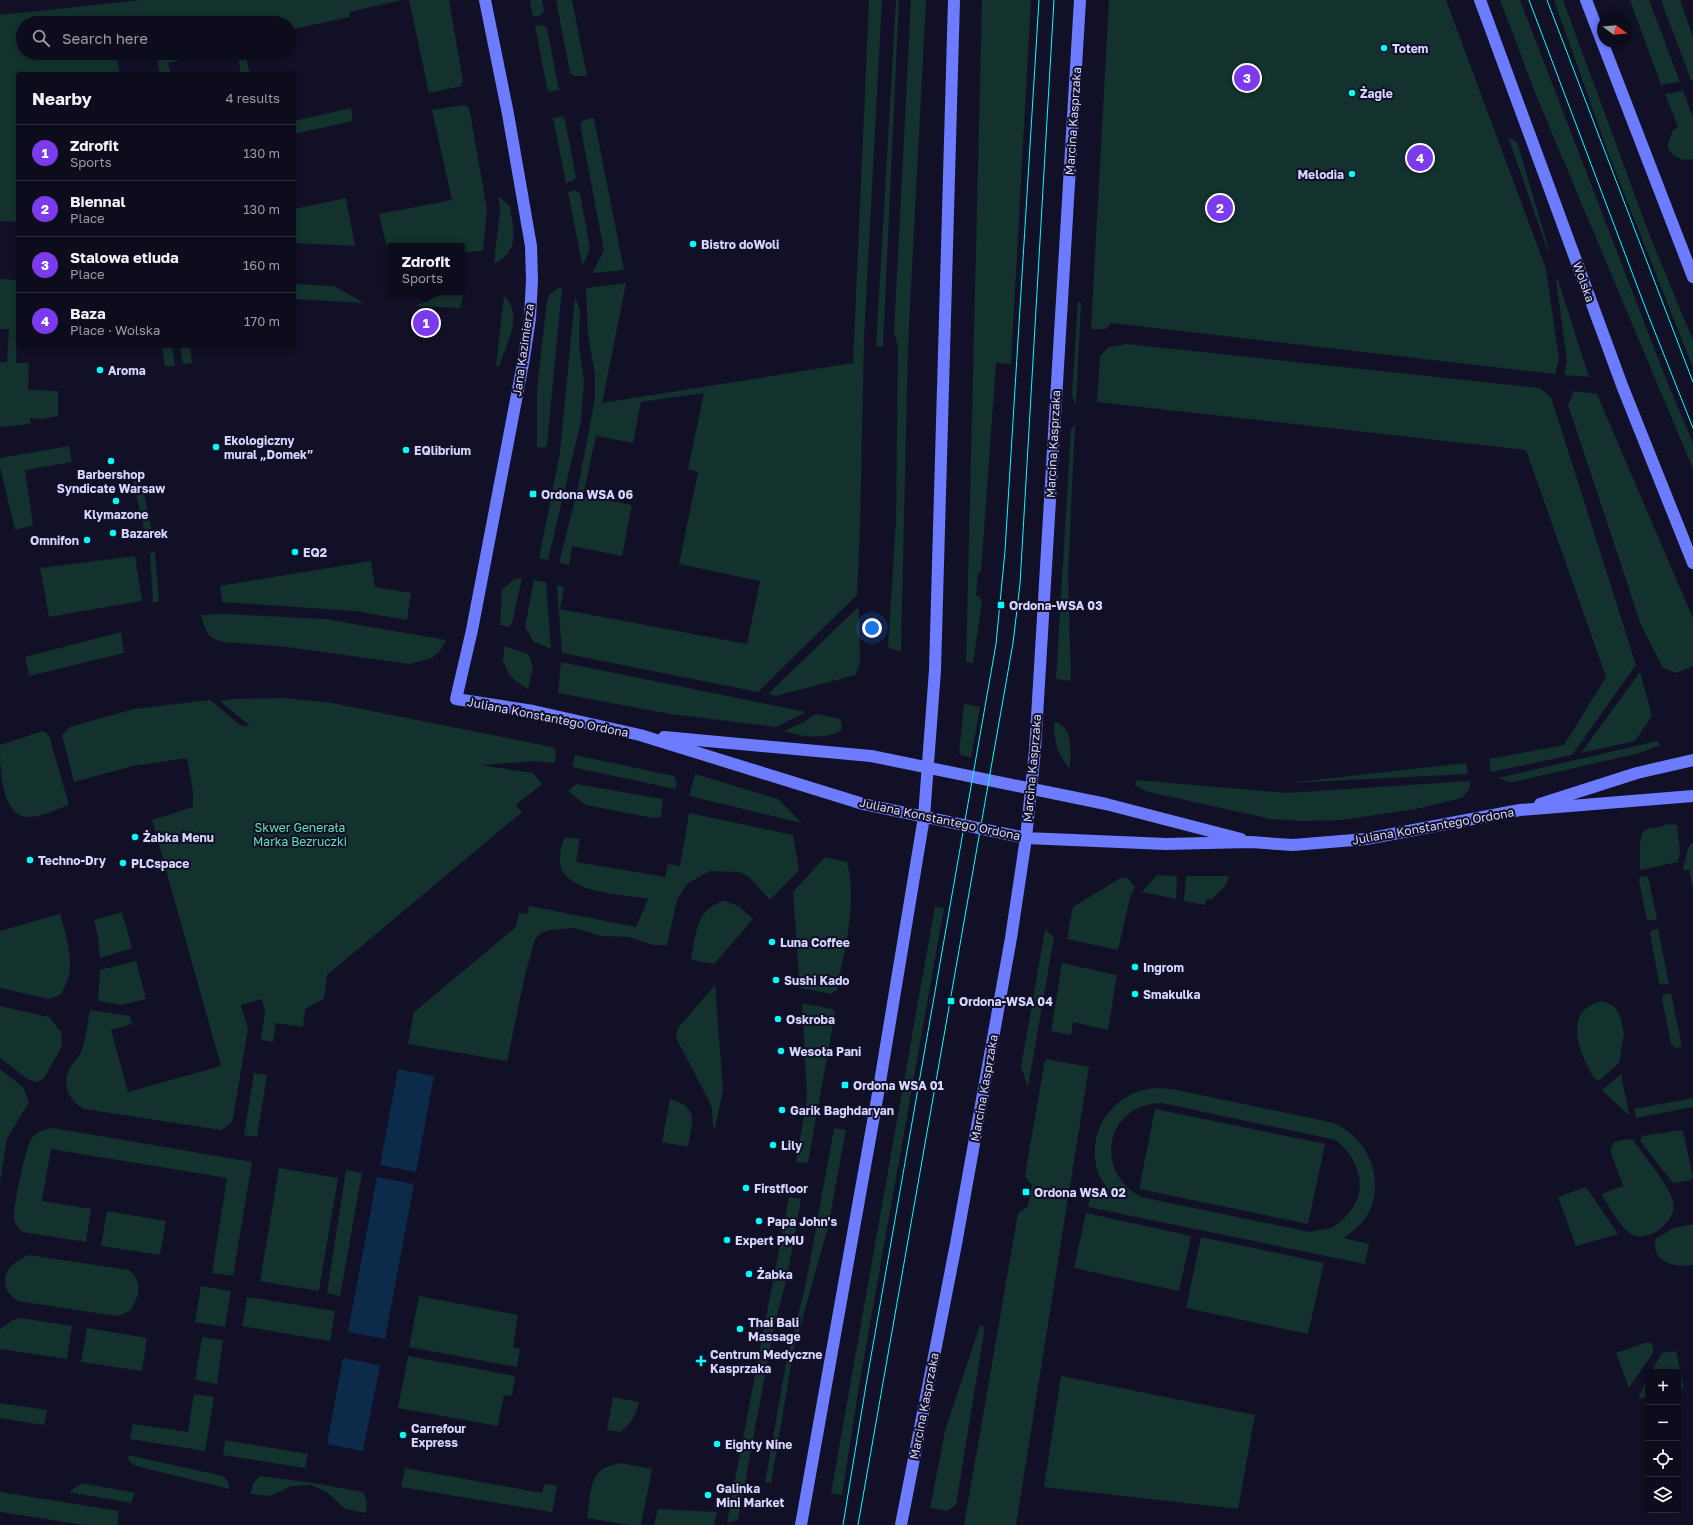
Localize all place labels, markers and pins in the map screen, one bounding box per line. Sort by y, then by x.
place label: Totem [1392,41,1428,56]
marker: Totem [1379,43,1389,53]
pin: 3 [1234,63,1260,93]
place label: Żagle [1360,86,1393,101]
marker: Żagle [1347,88,1357,98]
pin: 4 [1407,143,1433,173]
place label: Melodia [1297,167,1344,182]
marker: Melodia [1347,169,1357,179]
pin: 2 [1207,193,1233,223]
place label: Bistro doWoli [701,237,779,252]
marker: Bistro doWoli [688,239,698,249]
pin: 1 [413,308,439,338]
place label: Aroma [108,363,146,378]
marker: Aroma [95,365,105,375]
place label: Ekologiczny mural „Domek” [224,433,313,462]
marker: Ekologiczny mural „Domek” [211,442,221,452]
place label: EQlibrium [414,443,471,458]
marker: EQlibrium [401,445,411,455]
marker: Barbershop Syndicate Warsaw [106,456,116,466]
place label: Barbershop Syndicate Warsaw [57,467,165,496]
place label: Ordona WSA 06 [541,487,634,502]
marker: Ordona WSA 06 [528,489,538,499]
marker: Klymazone [111,496,121,506]
place label: Klymazone [84,507,148,522]
place label: Bazarek [121,526,168,541]
marker: Bazarek [108,528,118,538]
place label: Omnifon [30,533,79,548]
marker: Omnifon [82,535,92,545]
place label: EQ2 [303,545,327,560]
marker: EQ2 [290,547,300,557]
place label: Ordona-WSA 03 [1009,598,1102,613]
marker: Ordona-WSA 03 [996,600,1006,610]
place label: Żabka Menu [143,830,214,845]
marker: Żabka Menu [130,832,140,842]
place label: Techno-Dry [38,853,107,868]
marker: Techno-Dry [25,855,35,865]
place label: PLCspace [131,856,189,871]
marker: PLCspace [118,858,128,868]
place label: Luna Coffee [780,935,850,950]
marker: Luna Coffee [767,937,777,947]
place label: Ingrom [1143,960,1184,975]
marker: Ingrom [1130,962,1140,972]
place label: Sushi Kado [784,973,850,988]
marker: Sushi Kado [771,975,781,985]
place label: Smakulka [1143,987,1200,1002]
marker: Smakulka [1130,989,1140,999]
place label: Ordona-WSA 04 [959,994,1053,1009]
marker: Ordona-WSA 04 [946,996,956,1006]
place label: Oskroba [786,1012,835,1027]
marker: Oskroba [773,1014,783,1024]
place label: Wesoła Pani [789,1044,861,1059]
marker: Wesoła Pani [776,1046,786,1056]
place label: Ordona WSA 01 [853,1078,944,1093]
marker: Ordona WSA 01 [840,1080,850,1090]
place label: Garik Baghdaryan [790,1103,894,1118]
marker: Garik Baghdaryan [777,1105,787,1115]
place label: Lily [781,1138,803,1153]
marker: Lily [768,1140,778,1150]
place label: Firstfloor [754,1181,808,1196]
marker: Firstfloor [741,1183,751,1193]
place label: Ordona WSA 02 [1034,1185,1126,1200]
marker: Ordona WSA 02 [1021,1187,1031,1197]
place label: Papa John's [767,1214,837,1229]
marker: Papa John's [754,1216,764,1226]
place label: Expert PMU [735,1233,804,1248]
marker: Expert PMU [722,1235,732,1245]
place label: Żabka [757,1267,793,1282]
marker: Żabka [744,1269,754,1279]
place label: Thai Bali Massage [748,1315,801,1344]
marker: Thai Bali Massage [735,1324,745,1334]
place label: Centrum Medyczne Kasprzaka [710,1347,822,1376]
marker: Centrum Medyczne Kasprzaka [695,1355,707,1367]
place label: Carrefour Express [411,1421,466,1450]
marker: Carrefour Express [398,1430,408,1440]
place label: Eighty Nine [725,1437,792,1452]
marker: Eighty Nine [712,1439,722,1449]
place label: Galinka Mini Market [716,1481,785,1510]
marker: Galinka Mini Market [703,1490,713,1500]

